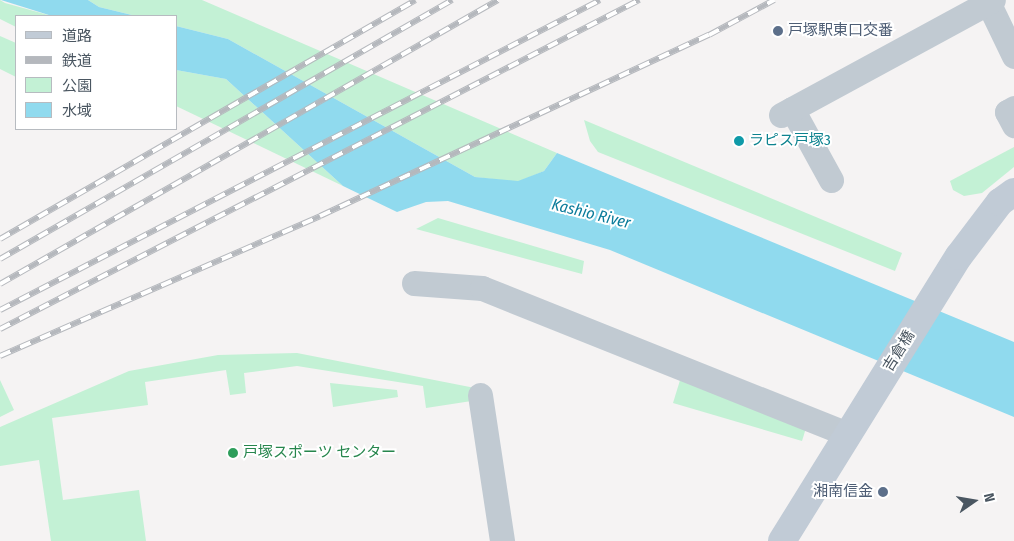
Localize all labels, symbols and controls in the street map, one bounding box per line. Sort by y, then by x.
legend [15,15,178,130]
place label: 戸塚駅東口交番 [788,22,893,40]
marker: 戸塚駅東口交番 [772,25,784,37]
text: 道路 [62,27,92,45]
text: 鉄道 [62,52,92,70]
text: 公園 [62,77,92,95]
text: 水域 [62,102,92,120]
place label: ラピス戸塚3 [749,132,831,150]
marker: ラピス戸塚3 [733,135,745,147]
water label: Kashio River [550,195,632,233]
street label: 吉倉橋 [879,327,919,375]
place label: 戸塚スポーツ センター [243,444,397,462]
marker: 戸塚スポーツ センター [227,447,239,459]
north arrow [949,476,999,526]
place label: 湘南信金 [813,483,873,501]
marker: 湘南信金 [877,486,889,498]
text: N [980,492,998,504]

